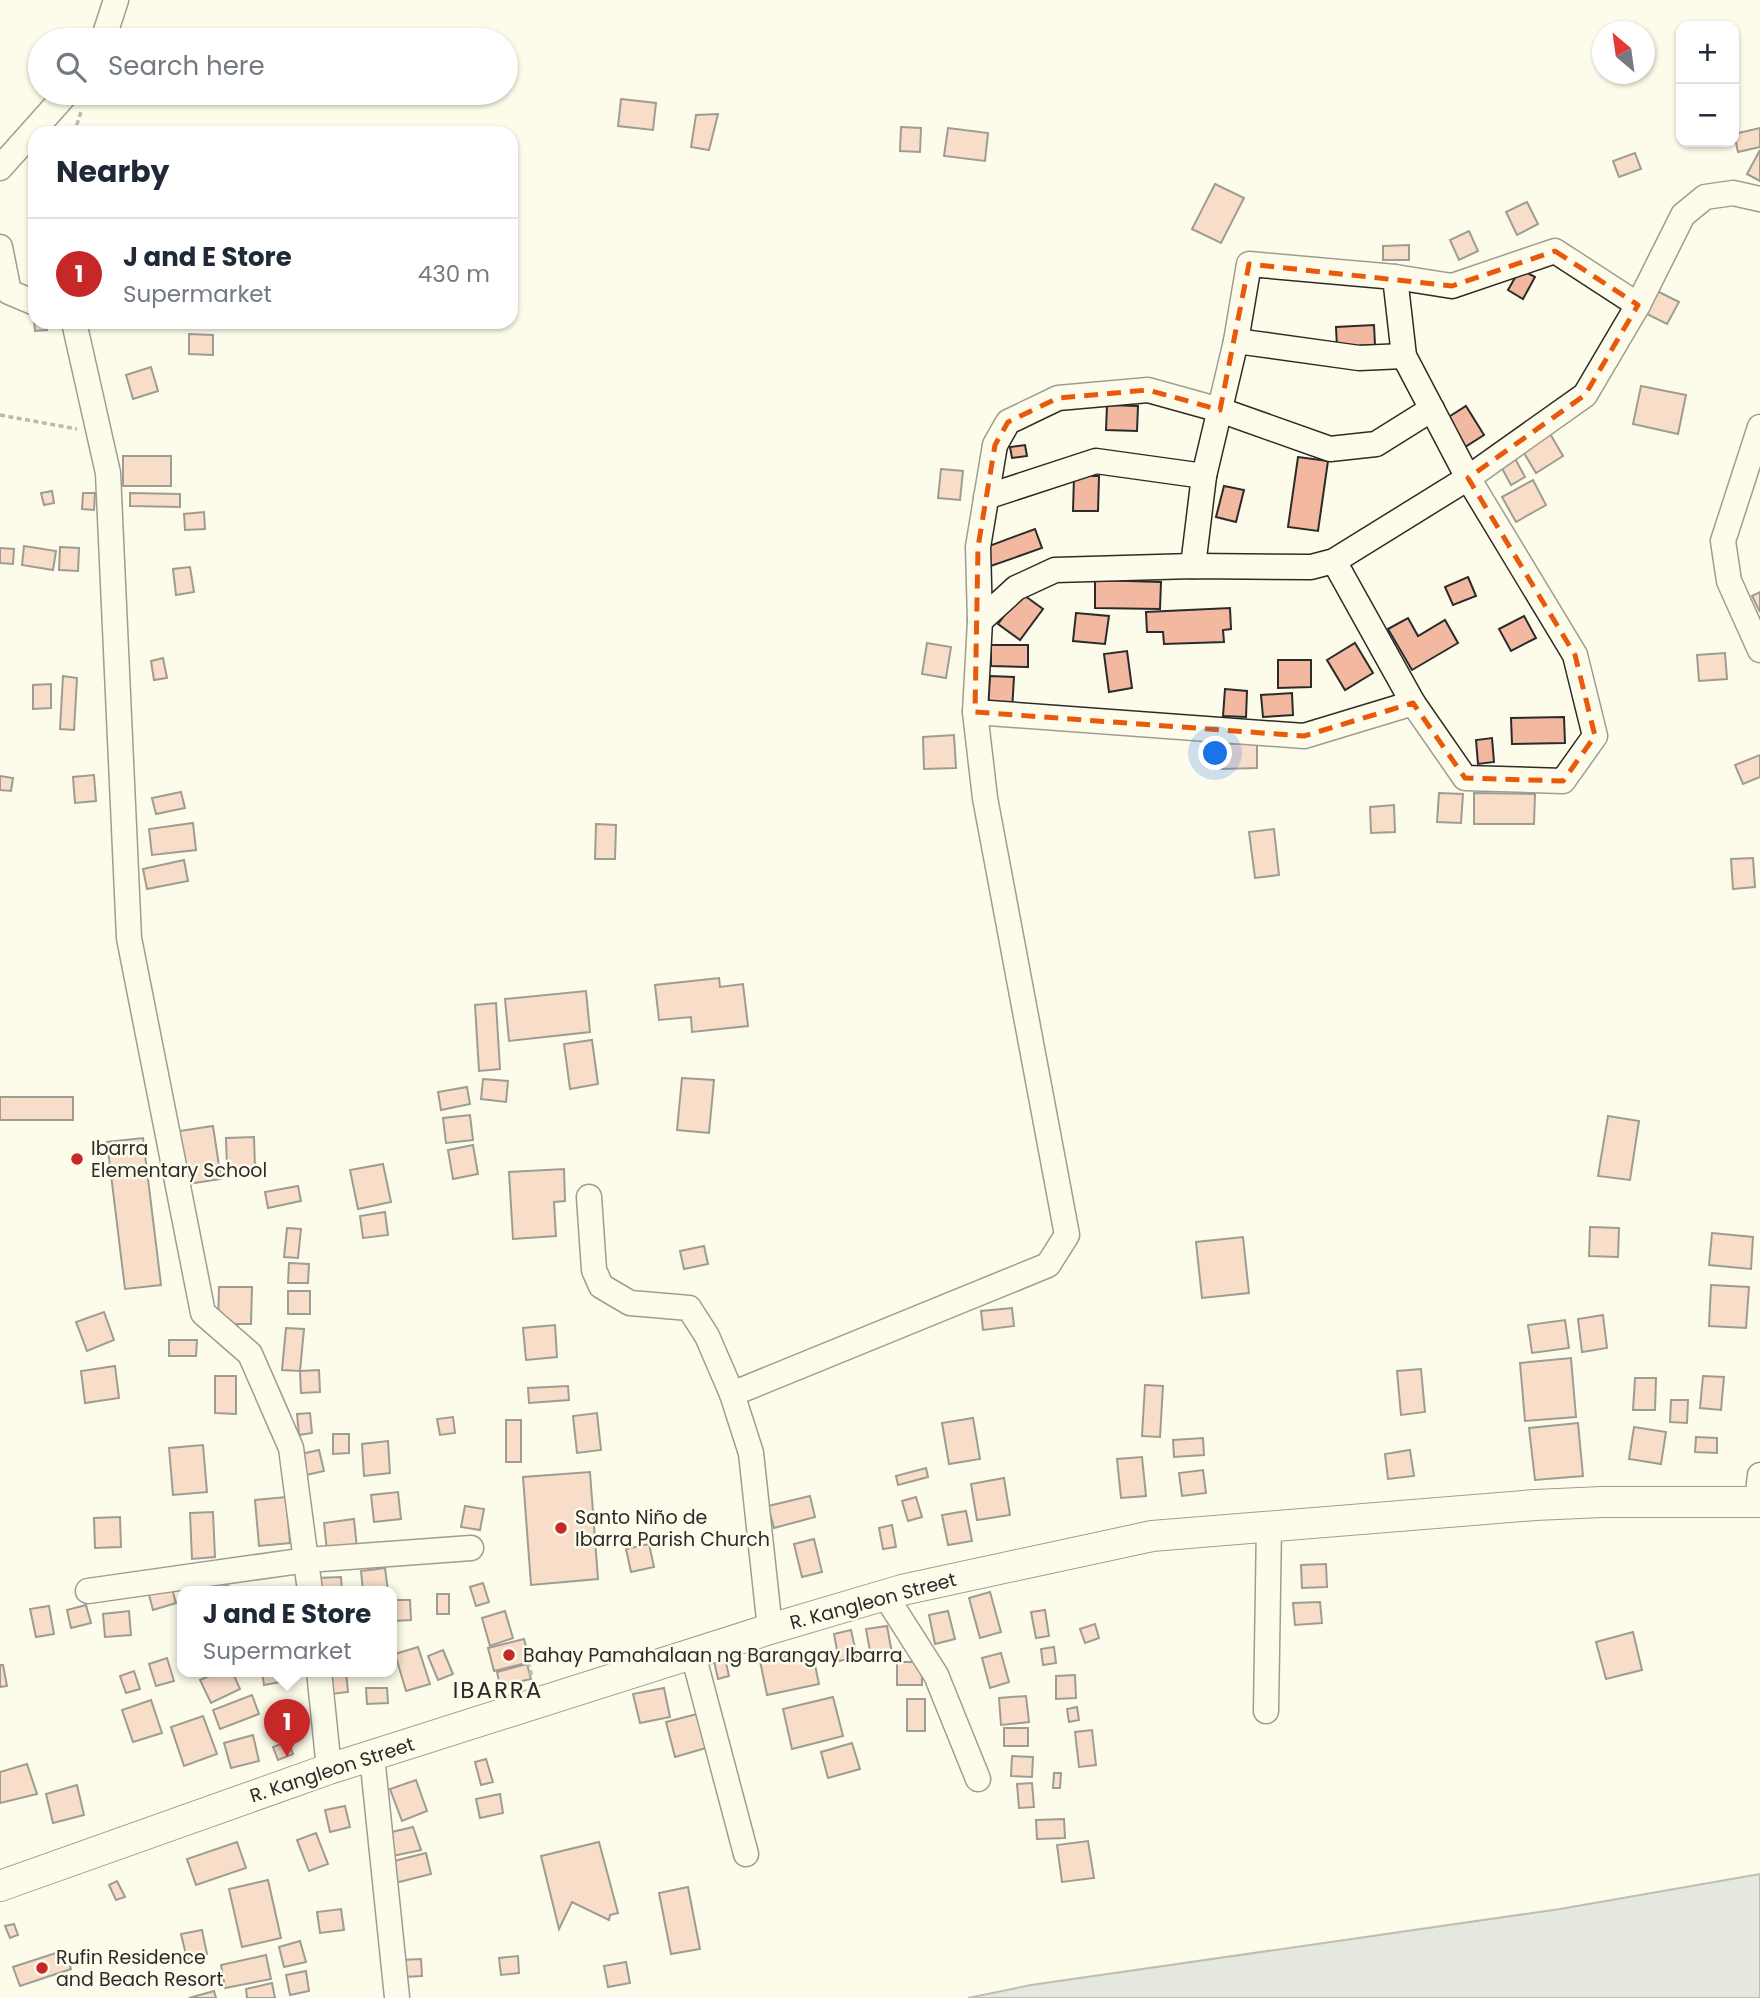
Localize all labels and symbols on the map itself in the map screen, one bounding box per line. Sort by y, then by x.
north arrow [1592,21,1655,84]
your location [1198,736,1232,770]
place label: Ibarra Elementary School [91,1135,267,1184]
marker: Ibarra Elementary School [69,1151,85,1167]
place label: Santo Niño de Ibarra Parish Church [575,1504,770,1553]
marker: Santo Niño de Ibarra Parish Church [553,1520,569,1536]
street label: R. Kangleon Street [787,1566,959,1636]
place label: Bahay Pamahalaan ng Barangay Ibarra [523,1642,903,1669]
marker: Bahay Pamahalaan ng Barangay Ibarra [501,1647,517,1663]
district label: IBARRA [453,1674,543,1706]
pin: 1 [264,1699,310,1757]
street label: R. Kangleon Street [246,1731,418,1809]
place label: Rufin Residence and Beach Resort [56,1944,223,1993]
marker: Rufin Residence and Beach Resort [34,1960,50,1976]

